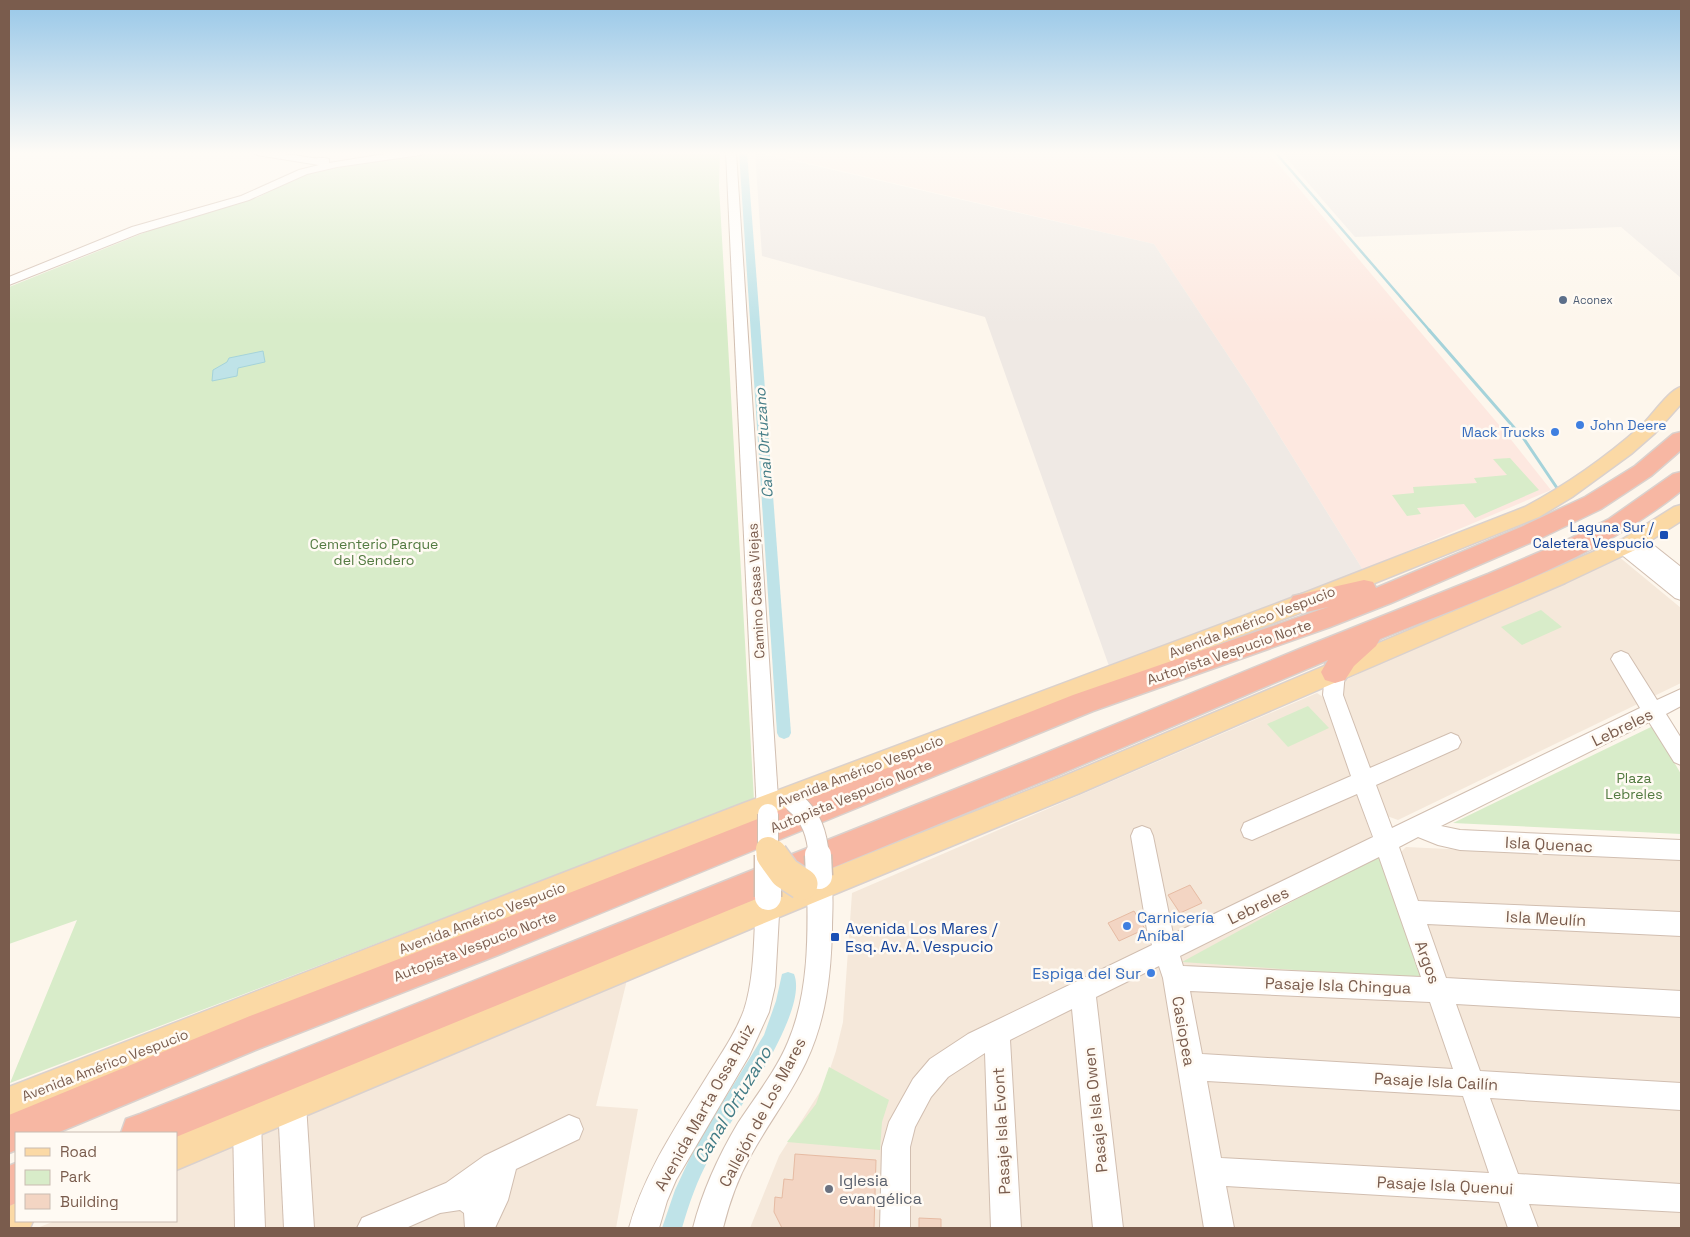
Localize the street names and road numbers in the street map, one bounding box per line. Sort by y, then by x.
street label: Camino Casas Viejas [743,523,769,659]
street label: Avenida Américo Vespucio [1166,582,1338,662]
street label: Autopista Vespucio Norte [1144,615,1314,689]
street label: Lebreles [1588,704,1656,751]
street label: Avenida Américo Vespucio [774,731,946,811]
street label: Autopista Vespucio Norte [767,755,935,837]
street label: Isla Quenac [1505,832,1593,857]
street label: Avenida Américo Vespucio [396,878,568,958]
street label: Lebreles [1224,882,1292,929]
street label: Isla Meulín [1505,906,1587,931]
street label: Autopista Vespucio Norte [391,907,559,985]
street label: Argos [1410,938,1445,987]
street label: Pasaje Isla Chingua [1264,972,1411,999]
street label: Casiopea [1167,994,1200,1068]
street label: Avenida Marta Ossa Ruiz [650,1020,759,1194]
street label: Avenida Américo Vespucio [19,1025,191,1105]
street label: Callejón de Los Mares [714,1034,811,1191]
street label: Pasaje Isla Owen [1078,1046,1113,1174]
street label: Pasaje Isla Evont [988,1067,1015,1195]
street label: Pasaje Isla Cailín [1373,1068,1499,1095]
street label: Pasaje Isla Quenui [1376,1171,1514,1200]

